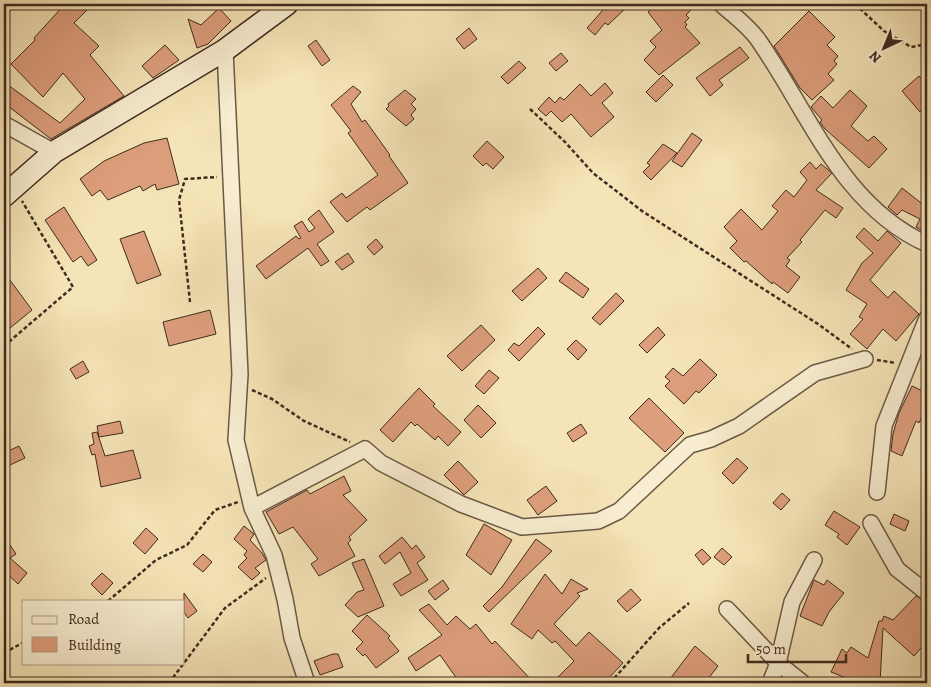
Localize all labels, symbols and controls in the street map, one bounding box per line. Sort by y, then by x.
north arrow [858,22,908,72]
text: N [865,47,886,67]
legend [22,600,185,664]
text: Road [68,609,100,629]
scale bar [748,632,846,664]
text: Building [68,635,121,655]
text: 50 m [756,639,786,659]

